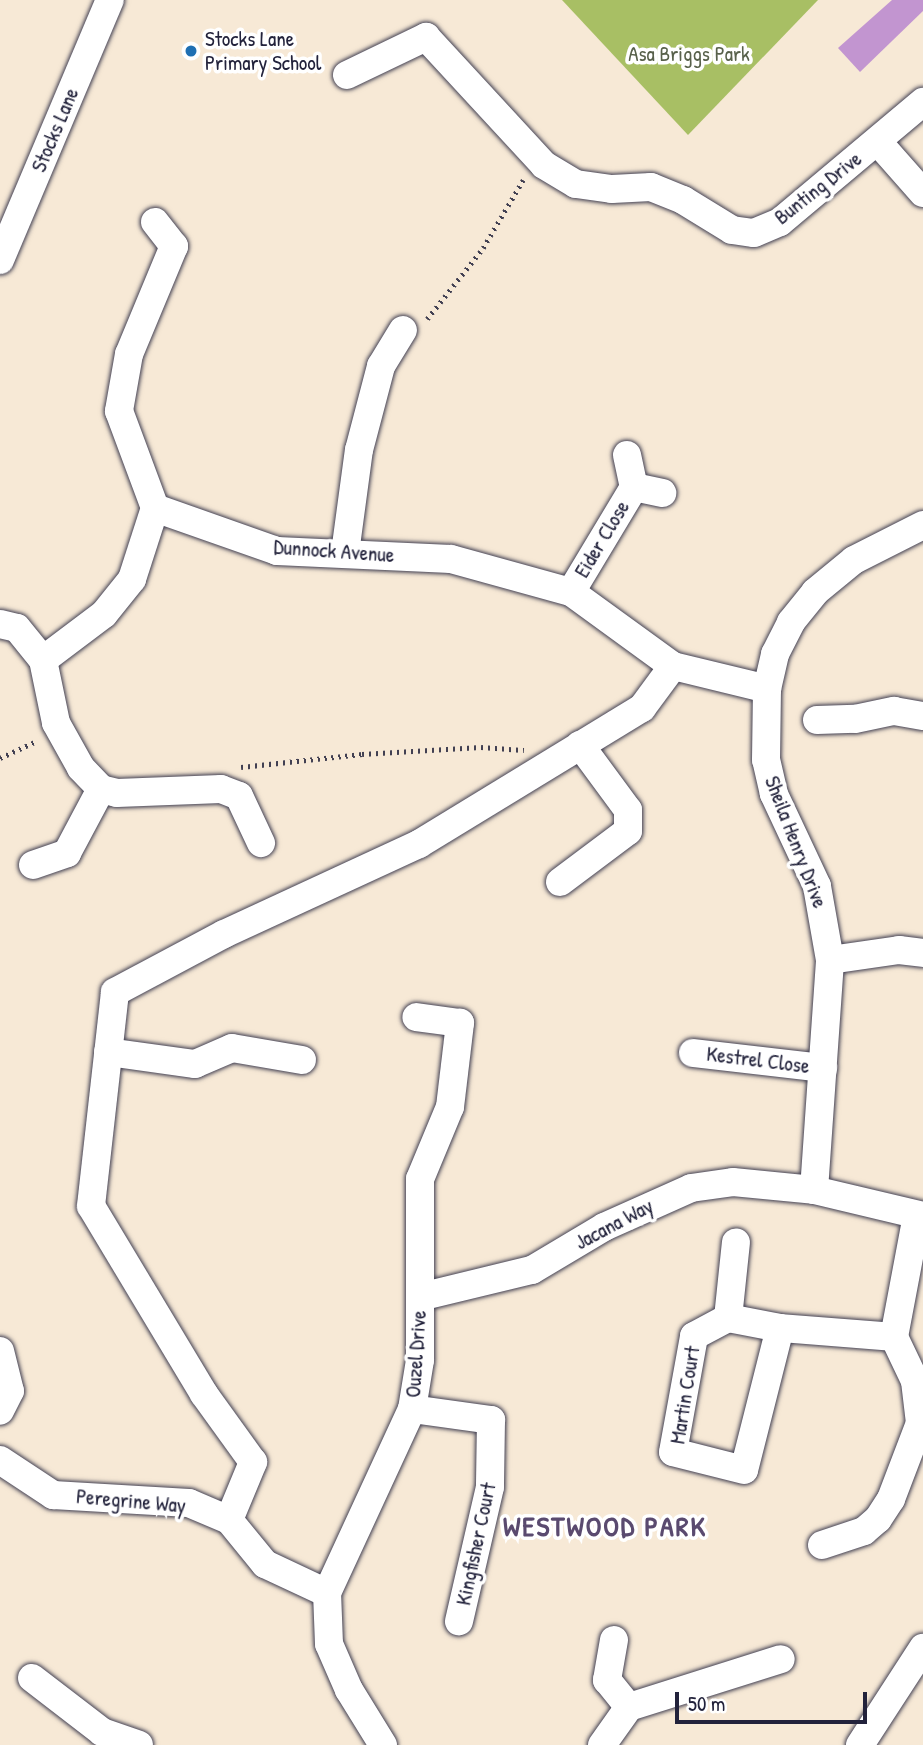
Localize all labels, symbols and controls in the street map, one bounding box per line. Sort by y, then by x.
place label: Stocks Lane Primary School [205,26,321,76]
park label: Asa Briggs Park [628,41,750,67]
marker: Stocks Lane Primary School [183,43,199,59]
street label: Stocks Lane [26,84,84,176]
street label: Bunting Drive [769,146,867,230]
street label: Eider Close [569,496,635,582]
street label: Dunnock Avenue [273,534,395,568]
street label: Sheila Henry Drive [759,773,833,911]
street label: Kestrel Close [705,1041,811,1079]
street label: Jacana Way [571,1193,657,1255]
street label: Ouzel Drive [400,1310,432,1398]
street label: Martin Court [665,1344,705,1446]
street label: Kingfisher Court [451,1480,501,1608]
street label: Peregrine Way [75,1484,187,1518]
district label: WESTWOOD PARK [505,1509,705,1543]
scale bar [678,1678,870,1722]
text: 50 m [688,1689,725,1718]

